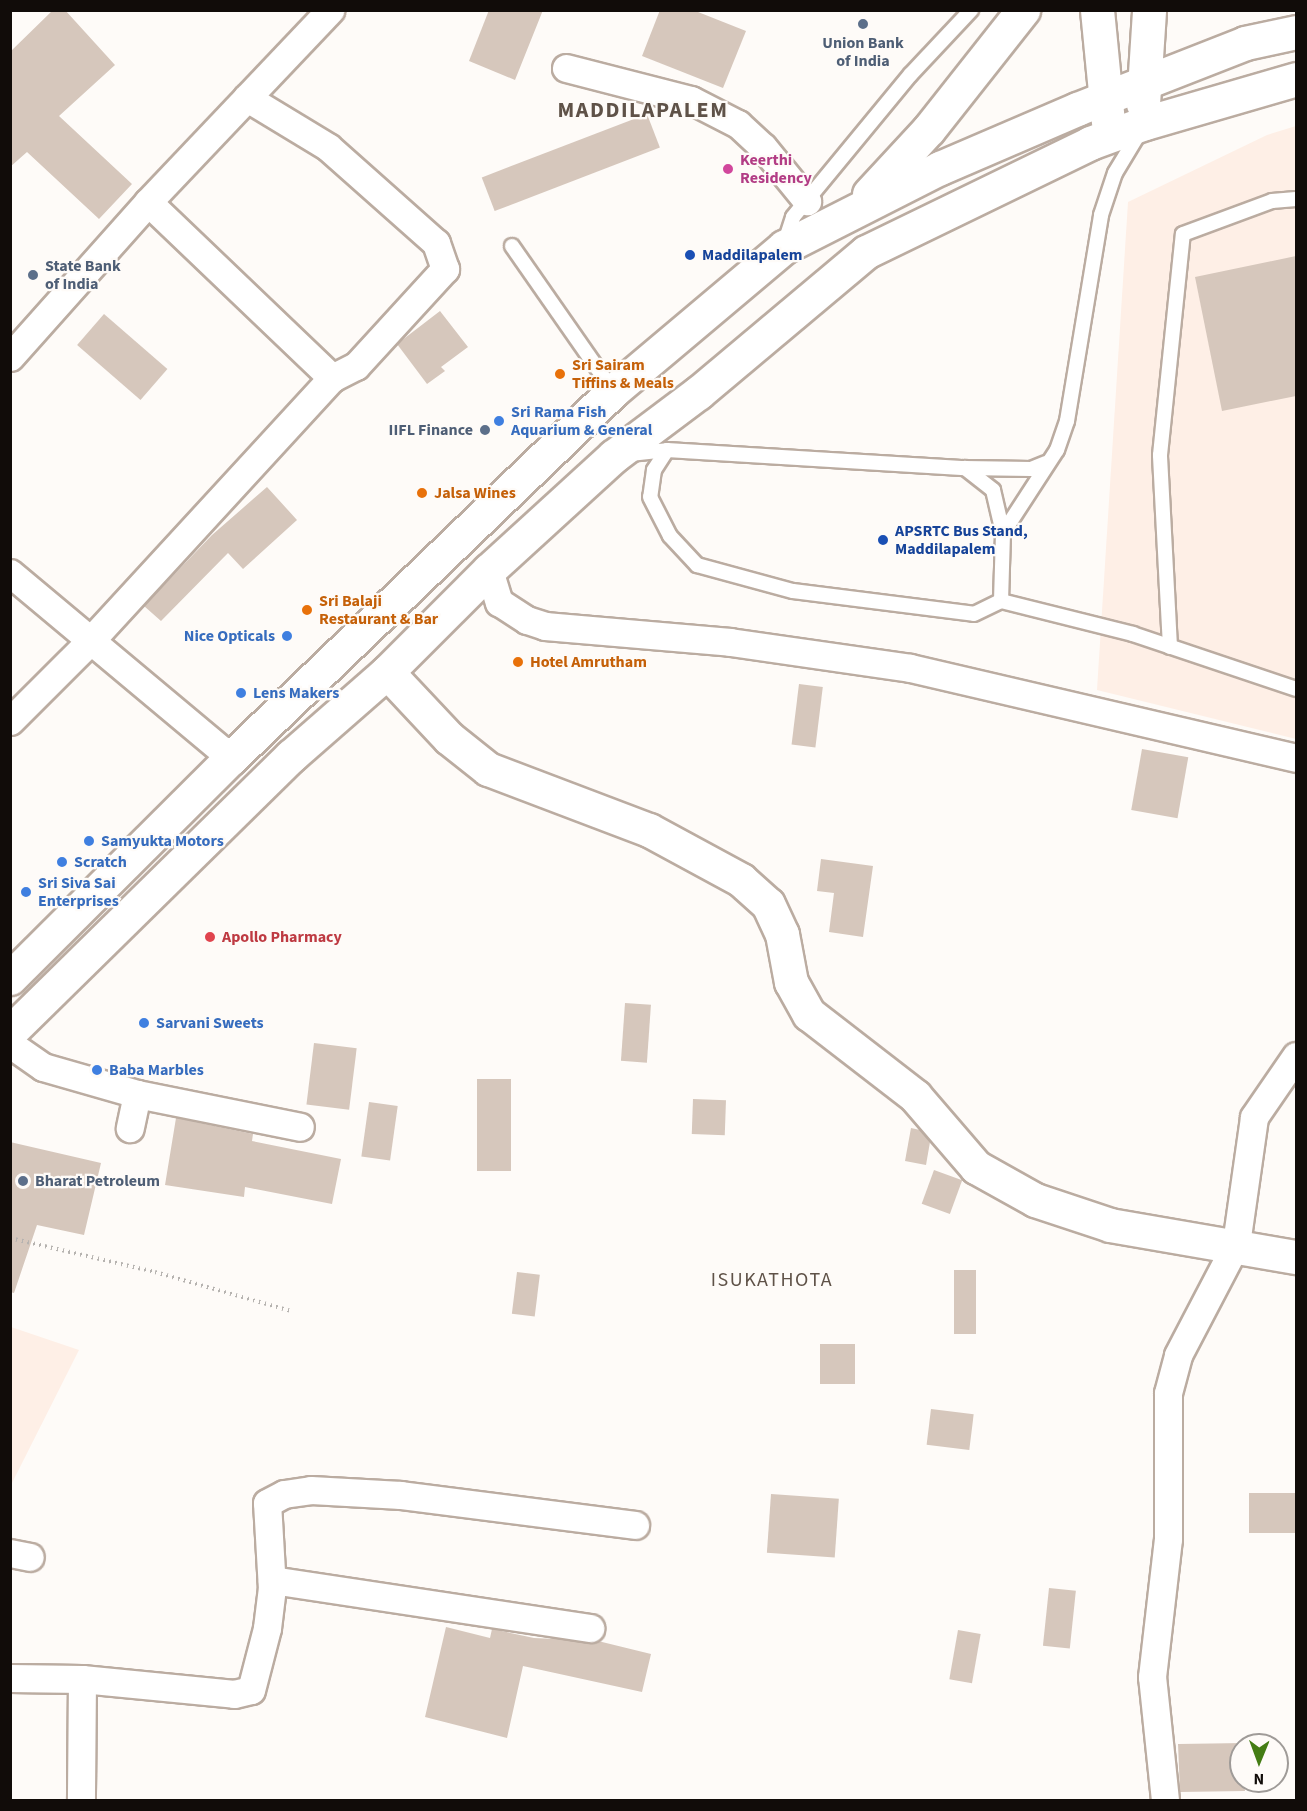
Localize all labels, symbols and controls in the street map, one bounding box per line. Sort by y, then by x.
marker: Union Bank of India [856,17,870,31]
place label: Union Bank of India [822,33,904,71]
district label: MADDILAPALEM [558,98,728,124]
place label: Keerthi Residency [740,150,812,188]
marker: Keerthi Residency [721,162,735,176]
place label: Maddilapalem [702,245,802,265]
marker: Maddilapalem [683,248,697,262]
place label: State Bank of India [45,256,121,294]
marker: State Bank of India [26,268,40,282]
place label: Sri Sairam Tiffins & Meals [572,355,674,393]
marker: Sri Sairam Tiffins & Meals [553,367,567,381]
place label: Sri Rama Fish Aquarium & General [511,402,652,440]
marker: Sri Rama Fish Aquarium & General [492,414,506,428]
place label: IIFL Finance [389,420,473,440]
marker: IIFL Finance [478,423,492,437]
place label: Jalsa Wines [434,483,516,503]
marker: Jalsa Wines [415,486,429,500]
place label: APSRTC Bus Stand, Maddilapalem [895,521,1028,559]
marker: APSRTC Bus Stand, Maddilapalem [876,533,890,547]
place label: Sri Balaji Restaurant & Bar [319,591,438,629]
marker: Sri Balaji Restaurant & Bar [300,603,314,617]
place label: Nice Opticals [184,626,275,646]
marker: Nice Opticals [280,629,294,643]
place label: Hotel Amrutham [530,652,647,672]
marker: Hotel Amrutham [511,655,525,669]
place label: Lens Makers [253,683,339,703]
marker: Lens Makers [234,686,248,700]
place label: Samyukta Motors [101,831,224,851]
marker: Samyukta Motors [82,834,96,848]
place label: Scratch [74,852,127,872]
marker: Scratch [55,855,69,869]
place label: Sri Siva Sai Enterprises [38,873,119,911]
marker: Sri Siva Sai Enterprises [19,885,33,899]
place label: Apollo Pharmacy [222,927,342,947]
marker: Apollo Pharmacy [203,930,217,944]
place label: Sarvani Sweets [156,1013,264,1033]
marker: Sarvani Sweets [137,1016,151,1030]
place label: Baba Marbles [109,1060,204,1080]
marker: Baba Marbles [90,1063,104,1077]
place label: Bharat Petroleum [35,1171,160,1191]
marker: Bharat Petroleum [16,1174,30,1188]
district label: ISUKATHOTA [711,1268,833,1292]
north arrow [1229,1733,1289,1793]
text: N [1253,1768,1264,1790]

